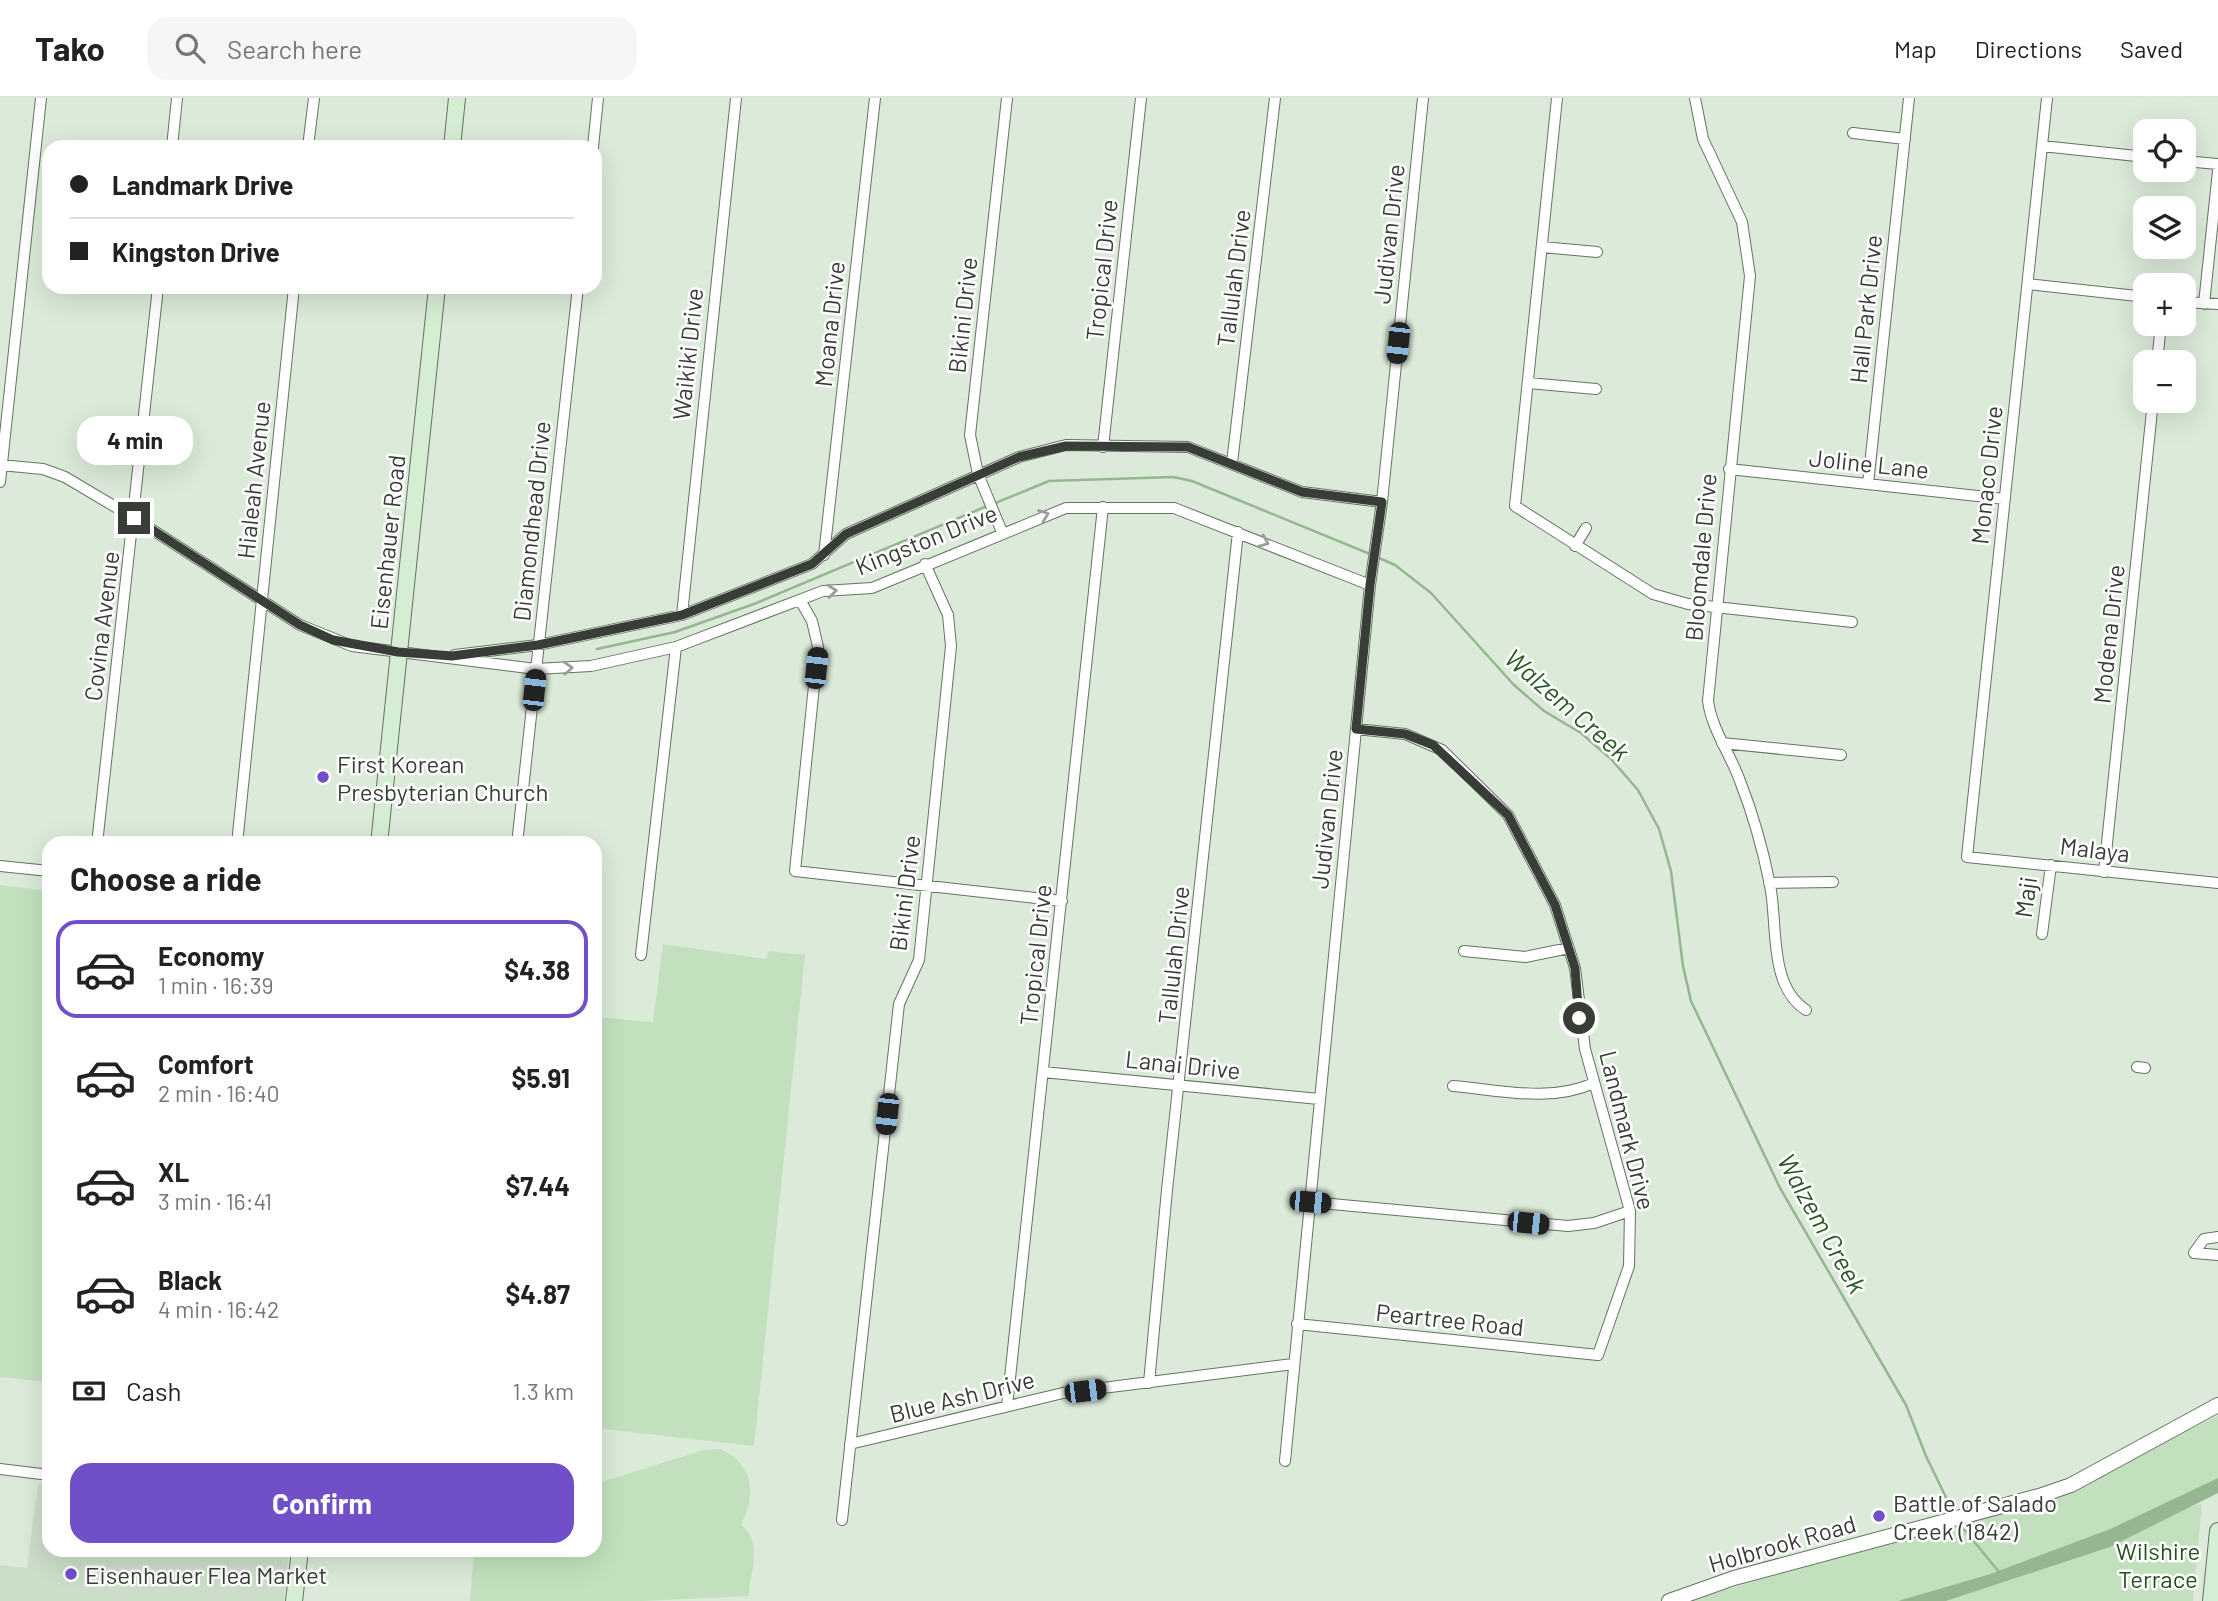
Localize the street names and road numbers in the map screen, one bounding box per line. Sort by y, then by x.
street label: Judivan Drive [1366,163,1410,305]
street label: Tropical Drive [1079,198,1123,342]
street label: Tallulah Drive [1210,208,1256,348]
street label: Hall Park Drive [1843,233,1887,385]
street label: Bikini Drive [941,255,983,375]
street label: Moana Drive [808,260,850,388]
street label: Waikiki Drive [666,286,708,422]
street label: Hialeah Avenue [230,400,276,560]
street label: Monaco Drive [1964,404,2008,546]
street label: Diamondhead Drive [506,420,556,622]
street label: Joline Lane [1808,442,1930,484]
street label: Eisenhauer Road [363,453,411,631]
street label: Bloomdale Drive [1678,472,1722,642]
street label: Kingston Drive [851,497,1001,581]
street label: Covina Avenue [77,549,125,703]
street label: Modena Drive [2086,563,2130,705]
street label: Judivan Drive [1304,748,1348,890]
street label: Malaya [2058,830,2132,868]
street label: Bikini Drive [883,833,925,953]
street label: Maji [2008,874,2042,920]
street label: Tropical Drive [1013,883,1057,1027]
street label: Tallulah Drive [1151,885,1195,1025]
street label: Lanai Drive [1124,1044,1242,1084]
street label: Landmark Drive [1594,1047,1662,1213]
street label: Peartree Road [1375,1297,1525,1341]
street label: Blue Ash Drive [887,1364,1037,1428]
street label: Holbrook Road [1705,1508,1859,1578]

